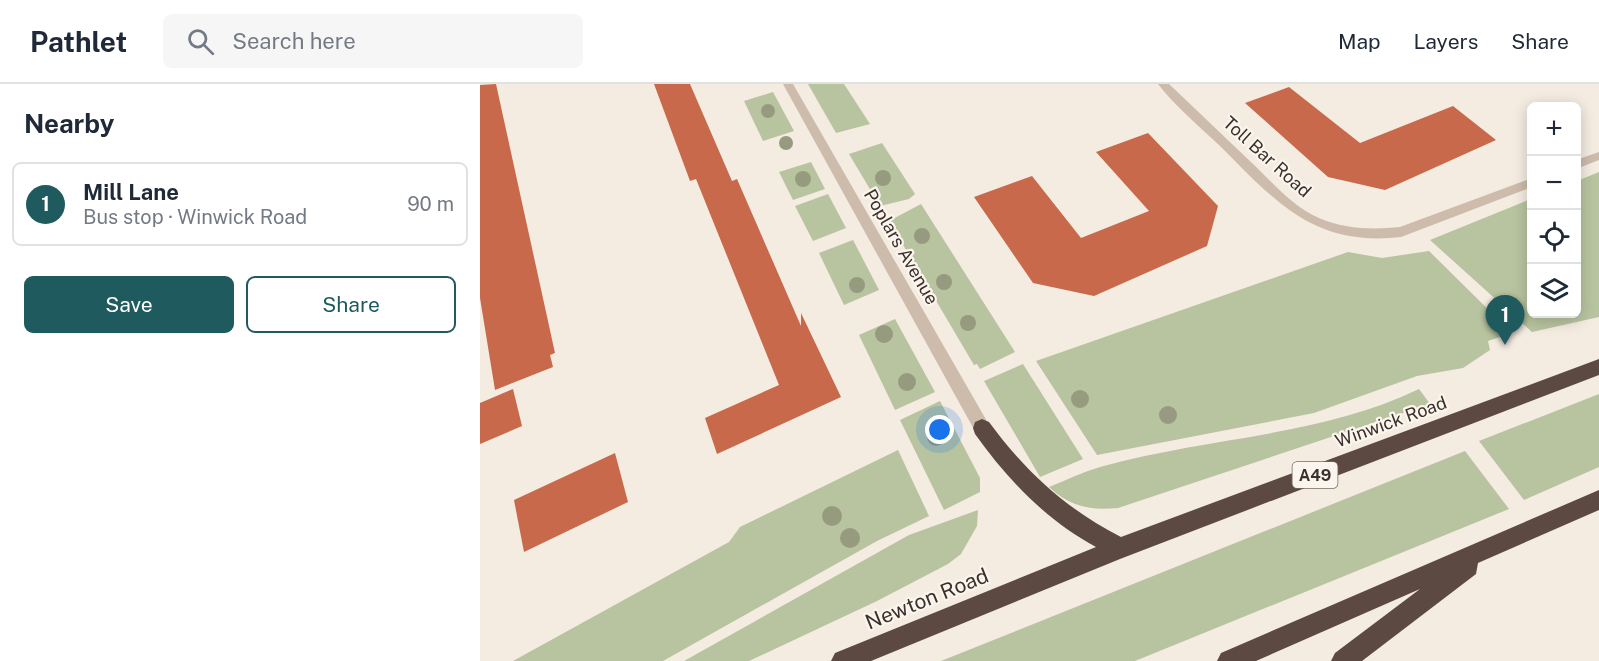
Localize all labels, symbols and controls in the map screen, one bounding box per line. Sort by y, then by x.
search box [163,14,583,68]
text: Pathlet [30,25,127,58]
icon: search [184,25,217,58]
text: Search here [232,28,356,54]
text: Map [1338,29,1381,54]
text: Layers [1414,29,1478,54]
text: Share [1511,29,1569,54]
map controls [1527,102,1581,318]
button: + [1527,102,1581,156]
text: Nearby [24,108,114,139]
street label: Toll Bar Road [1219,112,1315,201]
button: − [1527,156,1581,210]
text: Mill Lane [83,179,179,205]
street label: Poplars Avenue [860,185,943,308]
text: 1 [41,192,50,216]
text: 90 m [407,192,454,216]
text: Bus stop · Winwick Road [83,205,307,229]
button: locate [1527,210,1581,264]
button: layers [1527,264,1581,318]
button: Save [24,276,234,333]
button: Share [246,276,456,333]
pin: 1 [1486,296,1524,345]
street label: Winwick Road [1332,392,1449,451]
your location [925,415,954,444]
road number: A49 [1292,462,1338,488]
street label: Newton Road [862,562,992,635]

